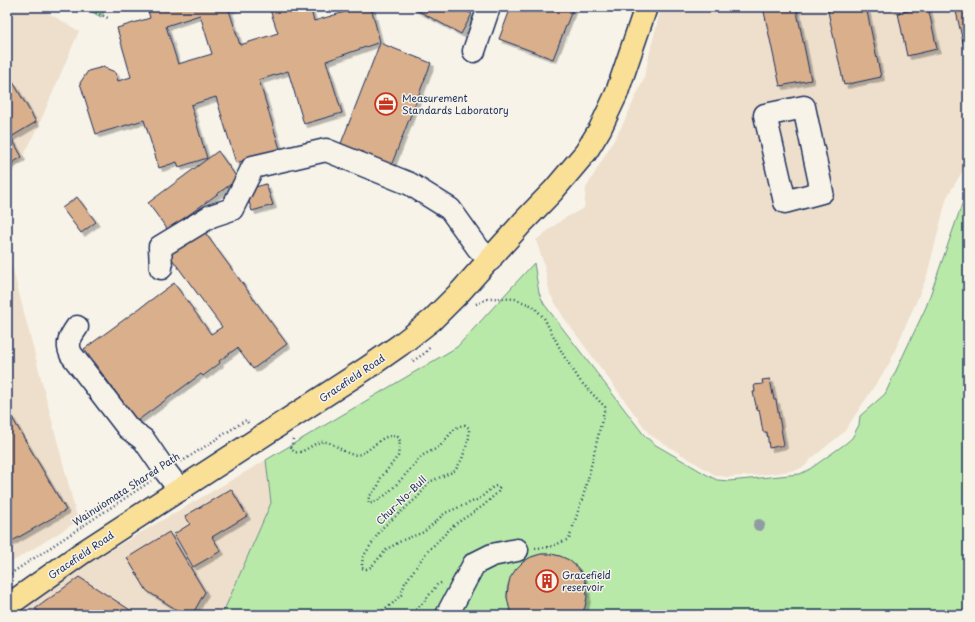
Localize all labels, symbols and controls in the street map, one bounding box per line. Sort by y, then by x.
place label: Measurement Standards Laboratory [402,90,509,118]
office icon: Measurement Standards Laboratory [373,91,399,117]
street label: Gracefield Road [316,350,388,405]
street label: Wainuiomata Shared Path [69,448,182,529]
street label: Chur-No-Bull [372,471,429,528]
street label: Gracefield Road [45,527,117,582]
place label: Gracefield reservoir [562,567,611,594]
building icon: Gracefield reservoir [534,568,560,594]

